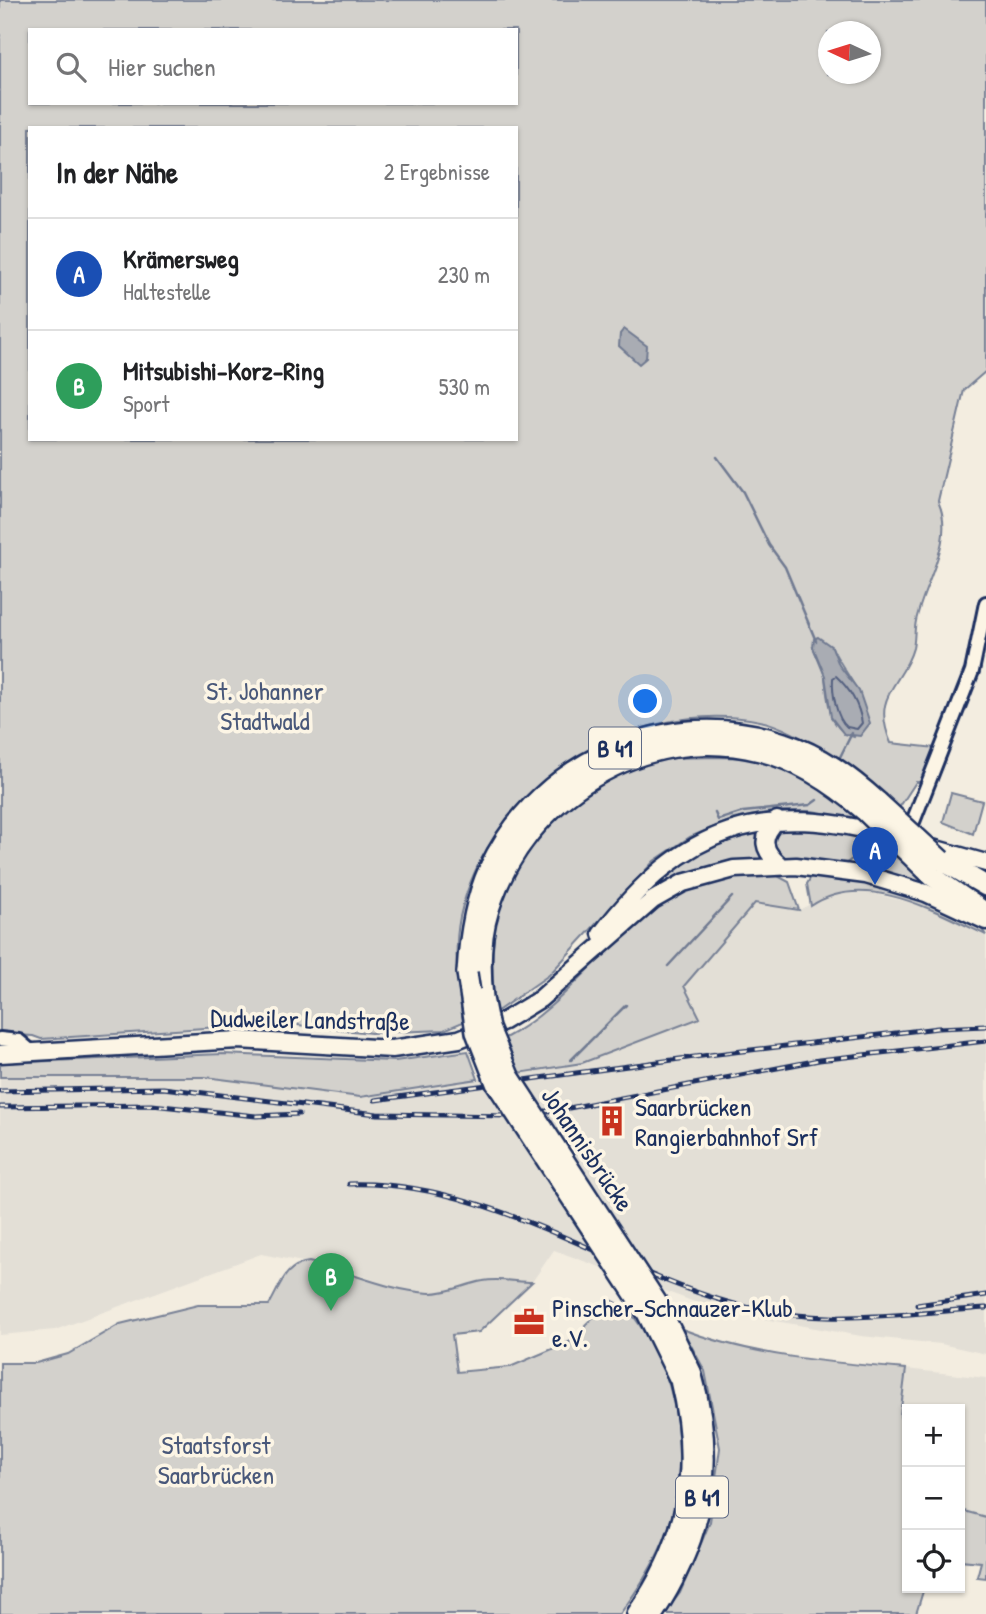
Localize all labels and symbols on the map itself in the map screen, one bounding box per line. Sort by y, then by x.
north arrow [818,21,881,84]
park label: St. Johanner Stadtwald [206,673,324,738]
your location [628,684,662,718]
road number: B 41 [589,728,641,768]
pin: A [852,827,898,885]
street label: Dudweiler Landstraße [210,1000,410,1038]
street label: Johannisbrücke [534,1080,642,1218]
place label: Saarbrücken Rangierbahnhof Srf [635,1089,819,1154]
building icon: Saarbrücken Rangierbahnhof Srf [595,1104,629,1138]
pin: B [308,1253,354,1311]
place label: Pinscher-Schnauzer-Klub e.V. [552,1290,793,1355]
office icon: Pinscher-Schnauzer-Klub e.V. [512,1305,546,1339]
park label: Staatsforst Saarbrücken [158,1427,274,1492]
road number: B 41 [676,1476,728,1518]

